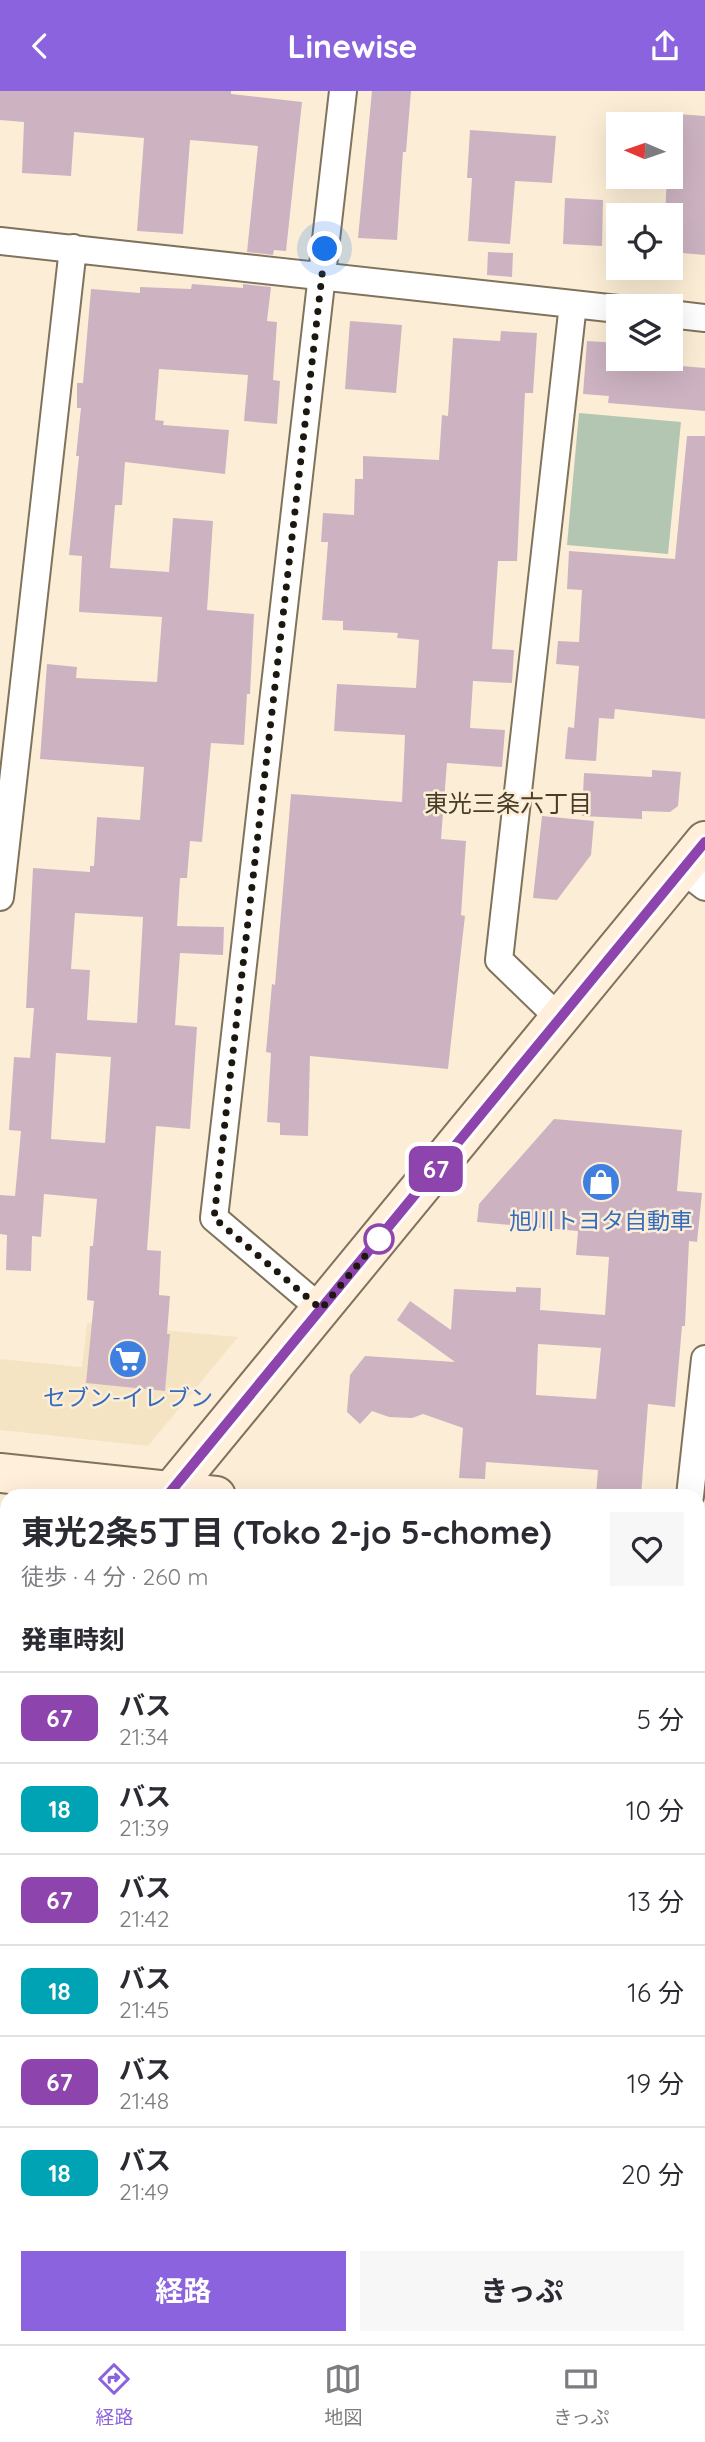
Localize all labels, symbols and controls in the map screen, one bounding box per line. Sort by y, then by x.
text: Linewise [288,26,417,66]
icon: back [21,27,59,65]
icon: share [646,27,684,65]
north arrow [606,112,682,189]
map controls [606,112,683,371]
button: locate [606,203,683,280]
your location [307,231,342,266]
button: layers [606,294,683,371]
district label: 東光三条六丁目 [424,788,592,818]
line badge: 67 [404,1146,467,1192]
text: 67 [423,1154,449,1184]
shop icon: 旭川トヨタ自動車 [580,1161,622,1203]
place label: 旭川トヨタ自動車 [509,1206,693,1235]
unlabelled marker [364,1224,394,1254]
supermarket icon: セブン-イレブン [107,1338,149,1380]
place label: セブン-イレブン [43,1383,213,1412]
text: 東光2条5丁目 (Toko 2-jo 5-chome) [21,1511,552,1552]
button: heart [610,1512,684,1586]
text: 徒歩 · 4 分 · 260 m [21,1562,209,1591]
text: 発車時刻 [21,1623,125,1656]
text: バス [119,1689,171,1722]
text: 67 [46,1703,73,1733]
text: 5 分 [637,1703,684,1736]
text: 21:34 [119,1722,169,1751]
text: バス [119,1780,171,1813]
text: 18 [48,1794,71,1824]
text: 10 分 [626,1794,684,1827]
text: 21:39 [119,1813,169,1842]
text: バス [119,1871,171,1904]
text: 67 [46,1885,73,1915]
text: 13 分 [628,1885,684,1918]
text: 21:42 [119,1904,169,1933]
text: バス [119,1962,171,1995]
text: 18 [48,1976,71,2006]
text: 16 分 [627,1976,684,2009]
text: 21:45 [119,1995,169,2024]
text: バス [119,2053,171,2086]
text: 67 [46,2067,73,2097]
text: 19 分 [627,2067,684,2100]
text: 21:48 [119,2086,169,2115]
text: バス [119,2144,171,2177]
text: 18 [48,2158,71,2188]
text: 20 分 [621,2158,684,2191]
text: 21:49 [119,2177,169,2206]
button: 経路 [21,2251,346,2331]
button: きっぷ [360,2251,684,2331]
tab: 経路 [95,2360,133,2429]
tab: 地図 [324,2360,362,2429]
tab: きっぷ [553,2360,610,2429]

